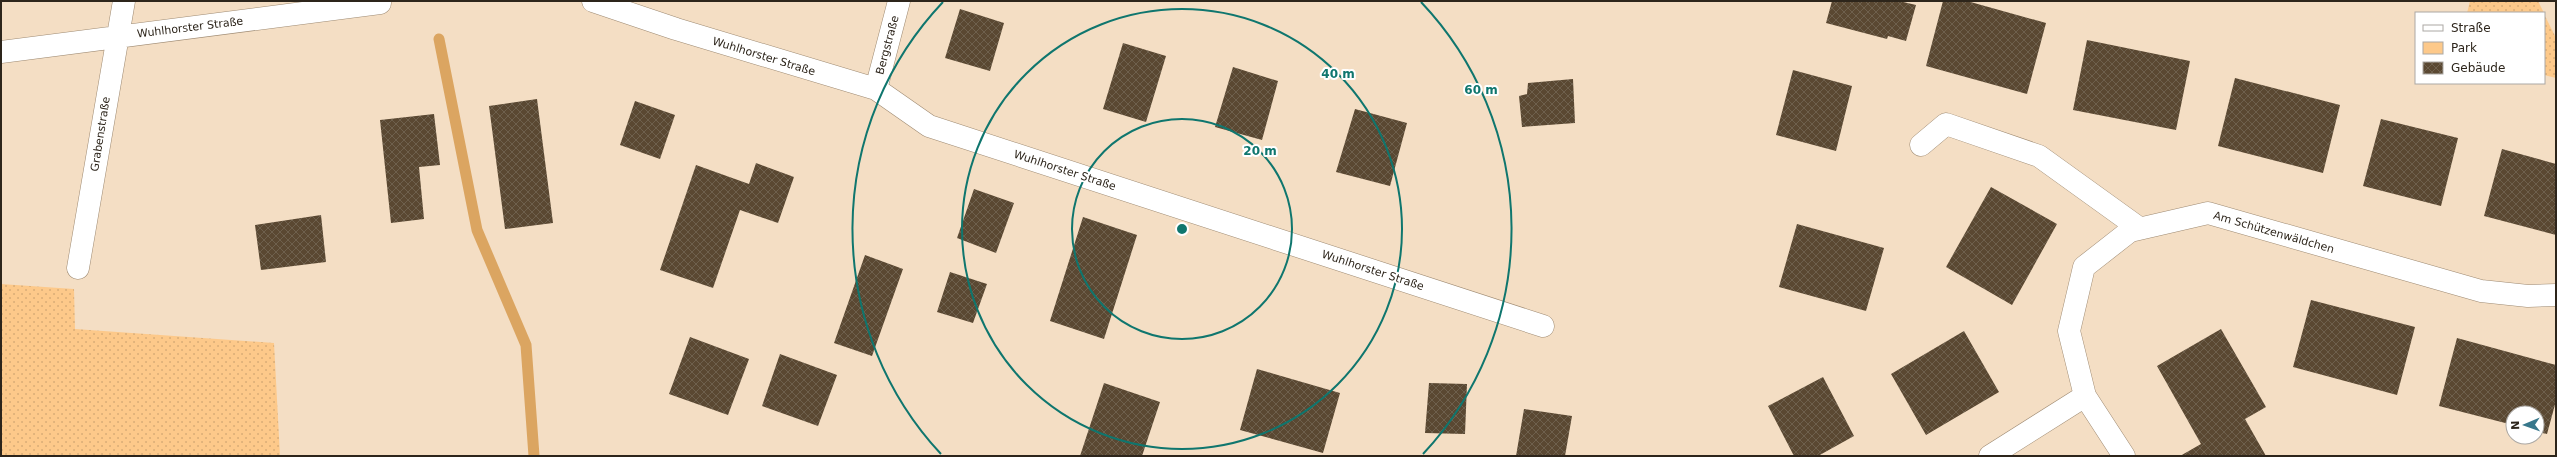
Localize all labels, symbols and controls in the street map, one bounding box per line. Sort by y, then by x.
legend [2415,12,2545,84]
street label: Bergstraße [873,14,902,76]
street label: Wuhlhorster Straße [136,15,244,40]
text: Straße [2451,21,2491,35]
street label: Wuhlhorster Straße [711,35,817,78]
text: Park [2451,41,2477,55]
text: Gebäude [2451,61,2505,75]
text: 40 m [1321,67,1355,81]
text: 60 m [1464,83,1498,97]
street label: Grabenstraße [88,96,113,172]
text: 20 m [1243,144,1277,158]
street label: Wuhlhorster Straße [1012,148,1118,193]
street label: Am Schützenwäldchen [2212,209,2336,256]
centre of rings [1175,222,1189,236]
street label: Wuhlhorster Straße [1320,248,1426,293]
north arrow [2505,405,2545,445]
text: N [2509,420,2522,430]

